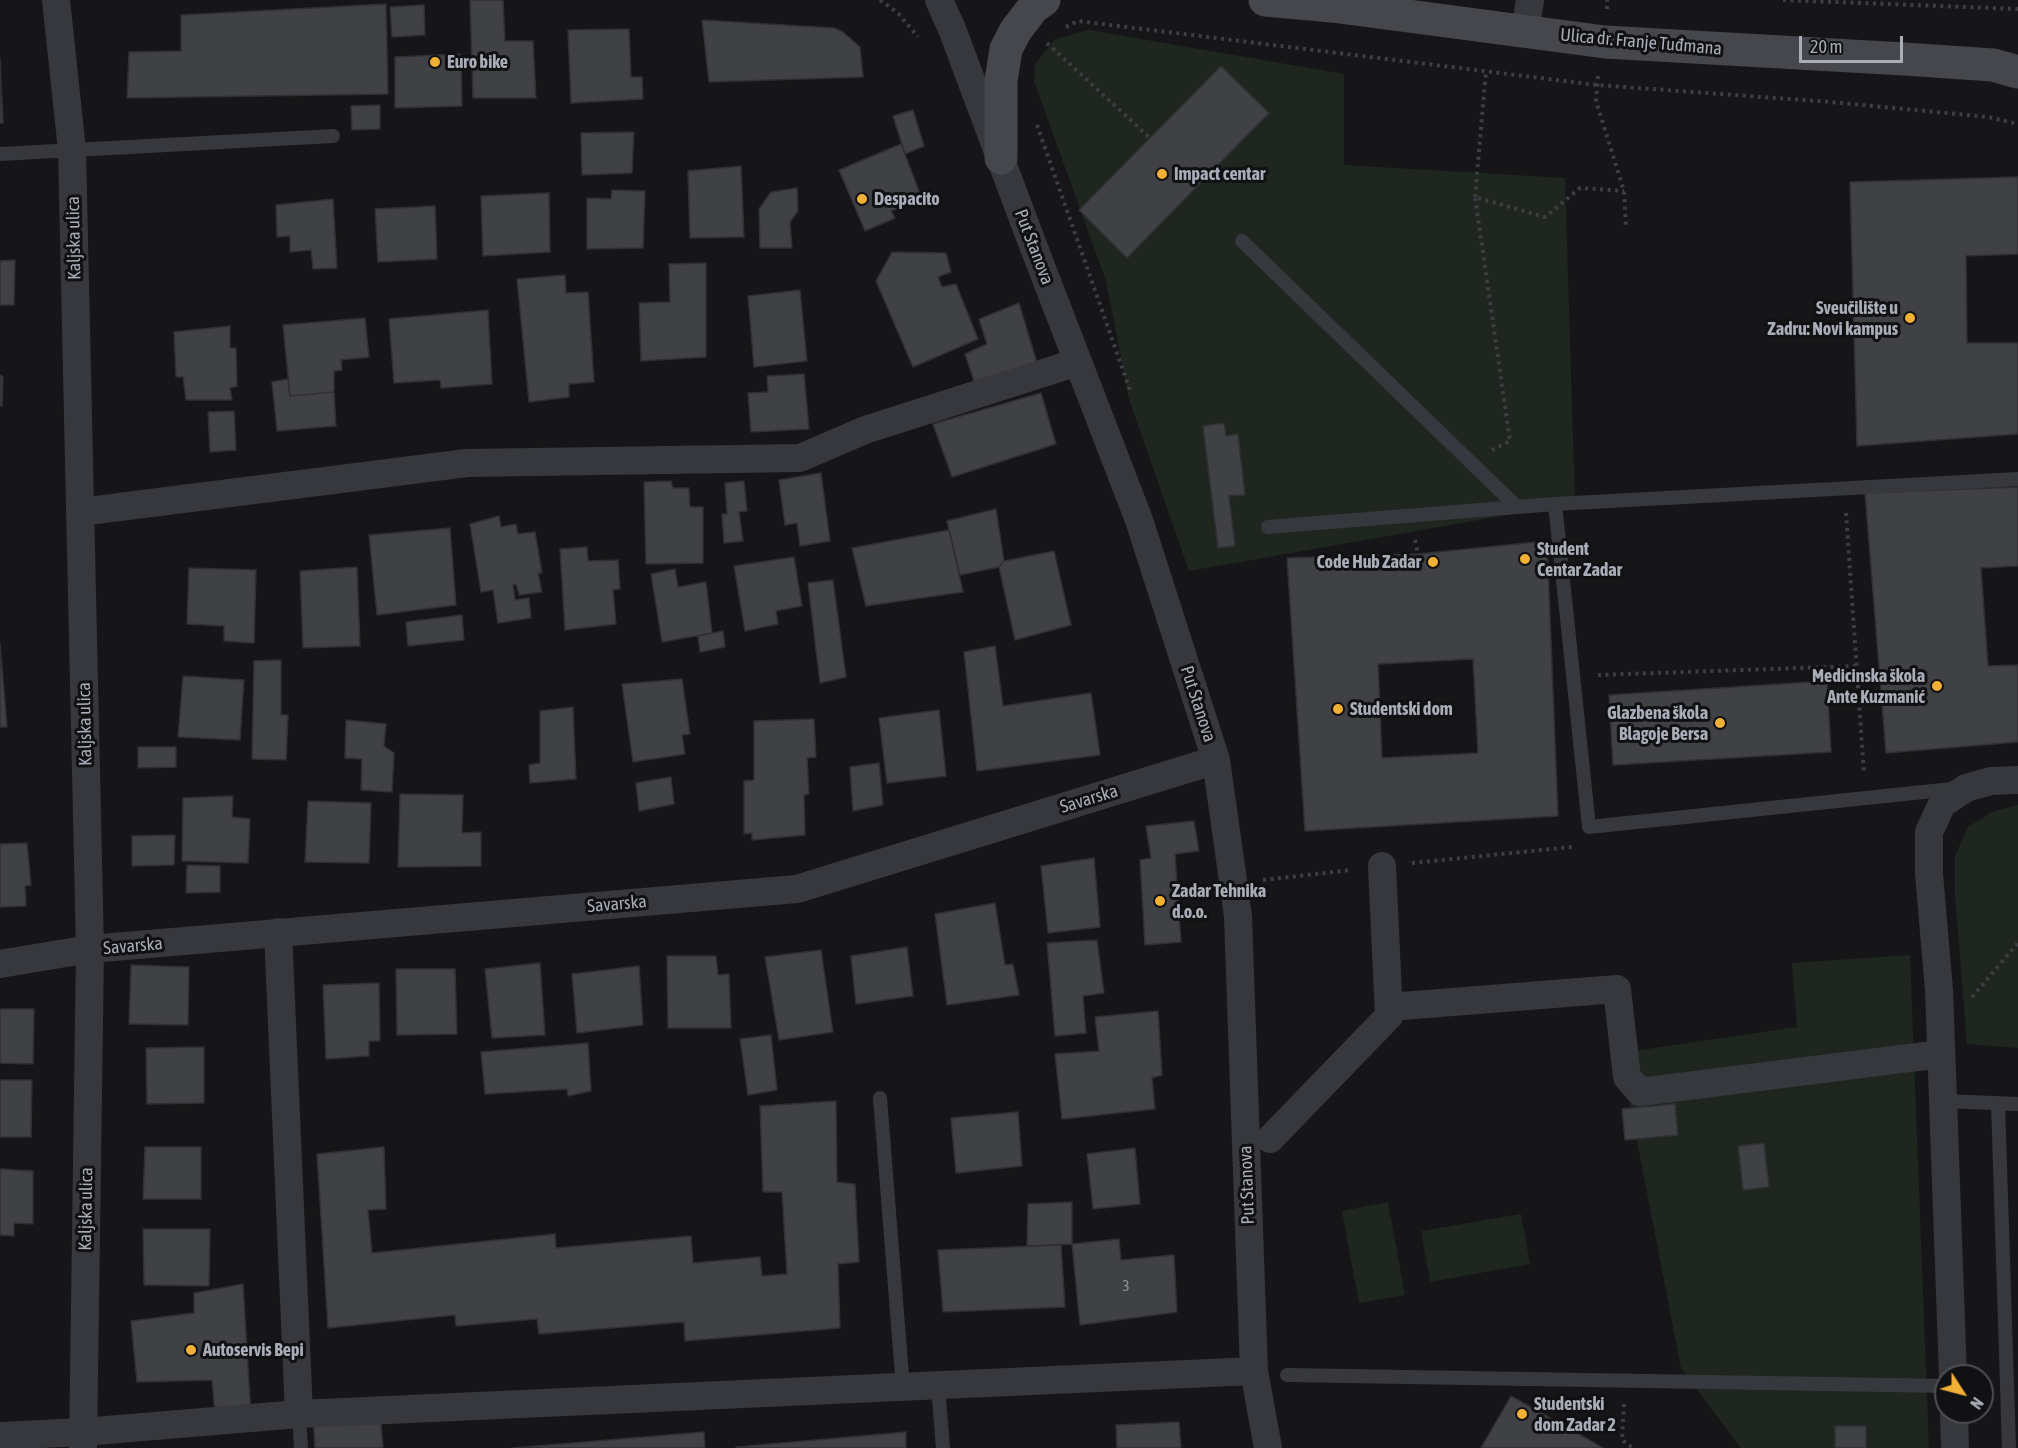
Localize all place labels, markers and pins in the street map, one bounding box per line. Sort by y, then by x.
place label: Euro bike [447,51,508,73]
marker: Euro bike [428,55,442,69]
place label: Impact centar [1174,163,1265,185]
marker: Impact centar [1155,167,1169,181]
place label: Despacito [874,188,940,210]
marker: Despacito [855,192,869,206]
place label: Sveučilište u Zadru: Novi kampus [1768,297,1898,340]
marker: Sveučilište u Zadru: Novi kampus [1903,311,1917,325]
place label: Student Centar Zadar [1537,538,1622,580]
place label: Code Hub Zadar [1316,551,1421,573]
marker: Student Centar Zadar [1518,552,1532,566]
marker: Code Hub Zadar [1426,555,1440,569]
place label: Medicinska škola Ante Kuzmanić [1812,665,1925,708]
marker: Medicinska škola Ante Kuzmanić [1930,679,1944,693]
place label: Studentski dom [1350,698,1453,720]
marker: Studentski dom [1331,702,1345,716]
place label: Glazbena škola Blagoje Bersa [1607,702,1708,744]
marker: Glazbena škola Blagoje Bersa [1713,716,1727,730]
place label: Zadar Tehnika d.o.o. [1172,880,1266,922]
marker: Zadar Tehnika d.o.o. [1153,894,1167,908]
place label: Autoservis Bepi [203,1339,304,1361]
marker: Autoservis Bepi [184,1343,198,1357]
place label: Studentski dom Zadar 2 [1534,1393,1616,1436]
marker: Studentski dom Zadar 2 [1515,1407,1529,1421]

